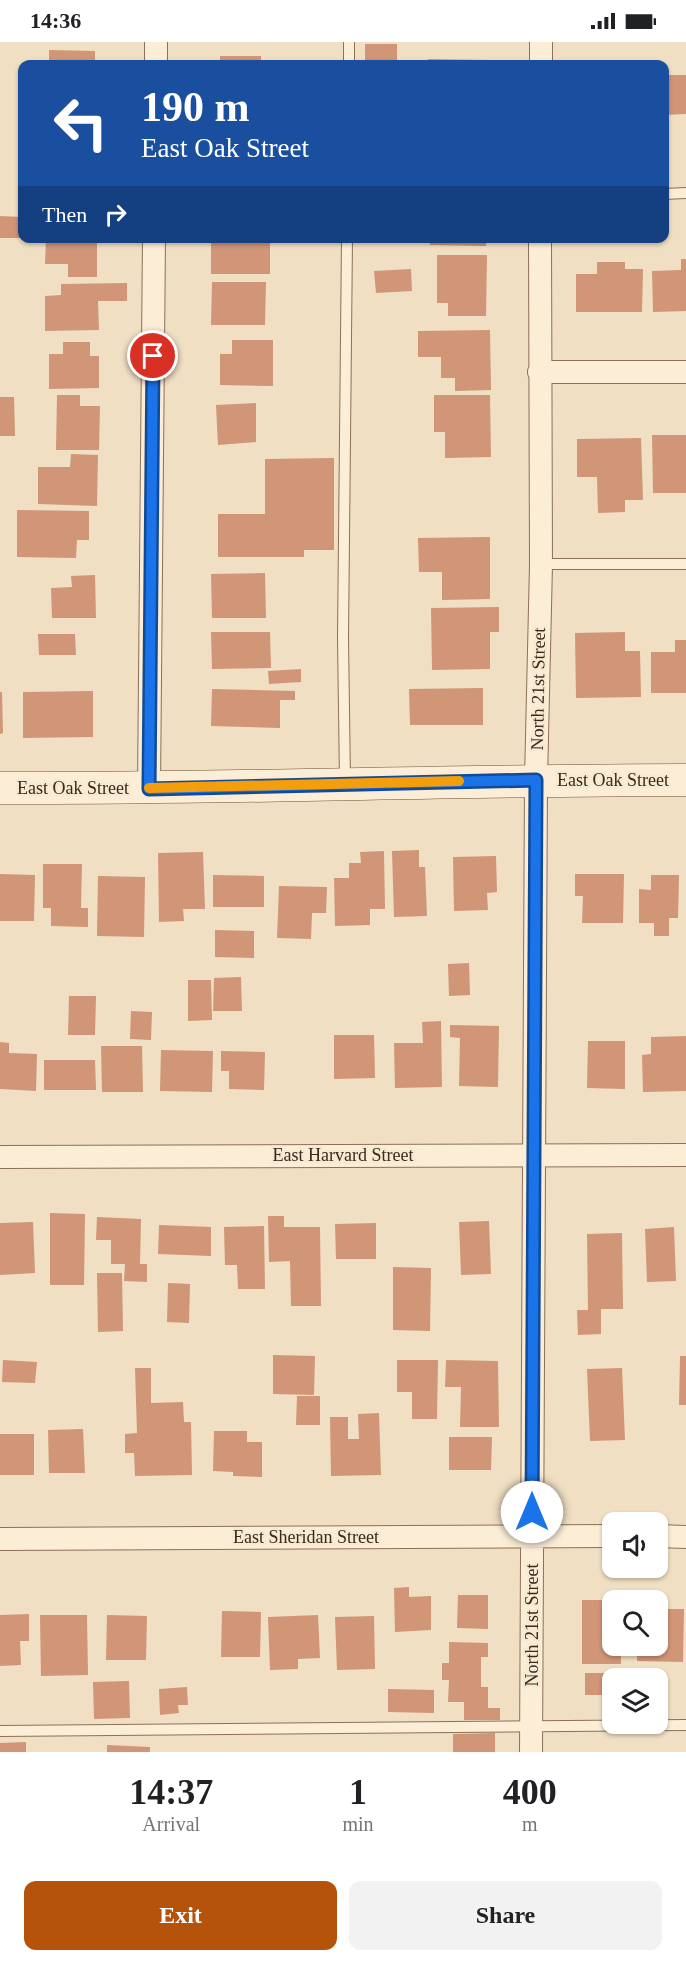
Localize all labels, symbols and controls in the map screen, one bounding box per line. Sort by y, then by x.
text: 14:36 [30,8,81,33]
icon: left [42,84,120,162]
text: 190 m [141,84,250,130]
text: East Oak Street [141,133,309,163]
icon: right [99,198,132,231]
text: Then [42,202,87,227]
pin [127,330,178,381]
icon: arrive [136,339,169,372]
street label: North 21st Street [527,627,549,751]
street label: East Oak Street [557,770,669,790]
street label: East Oak Street [17,778,129,798]
street label: East Harvard Street [273,1145,413,1165]
position arrow [500,1480,564,1544]
map controls [602,1512,668,1734]
button: sound [602,1512,668,1578]
street label: East Sheridan Street [233,1527,379,1547]
street label: North 21st Street [522,1564,542,1687]
button: search [602,1590,668,1656]
button: layers [602,1668,668,1734]
text: 14:37 [129,1772,213,1812]
text: 1 [349,1772,367,1812]
text: 400 [503,1772,557,1812]
text: Arrival [142,1813,200,1835]
text: min [342,1813,374,1835]
text: m [522,1813,538,1835]
button: Exit [24,1881,337,1950]
button: Share [349,1881,662,1950]

